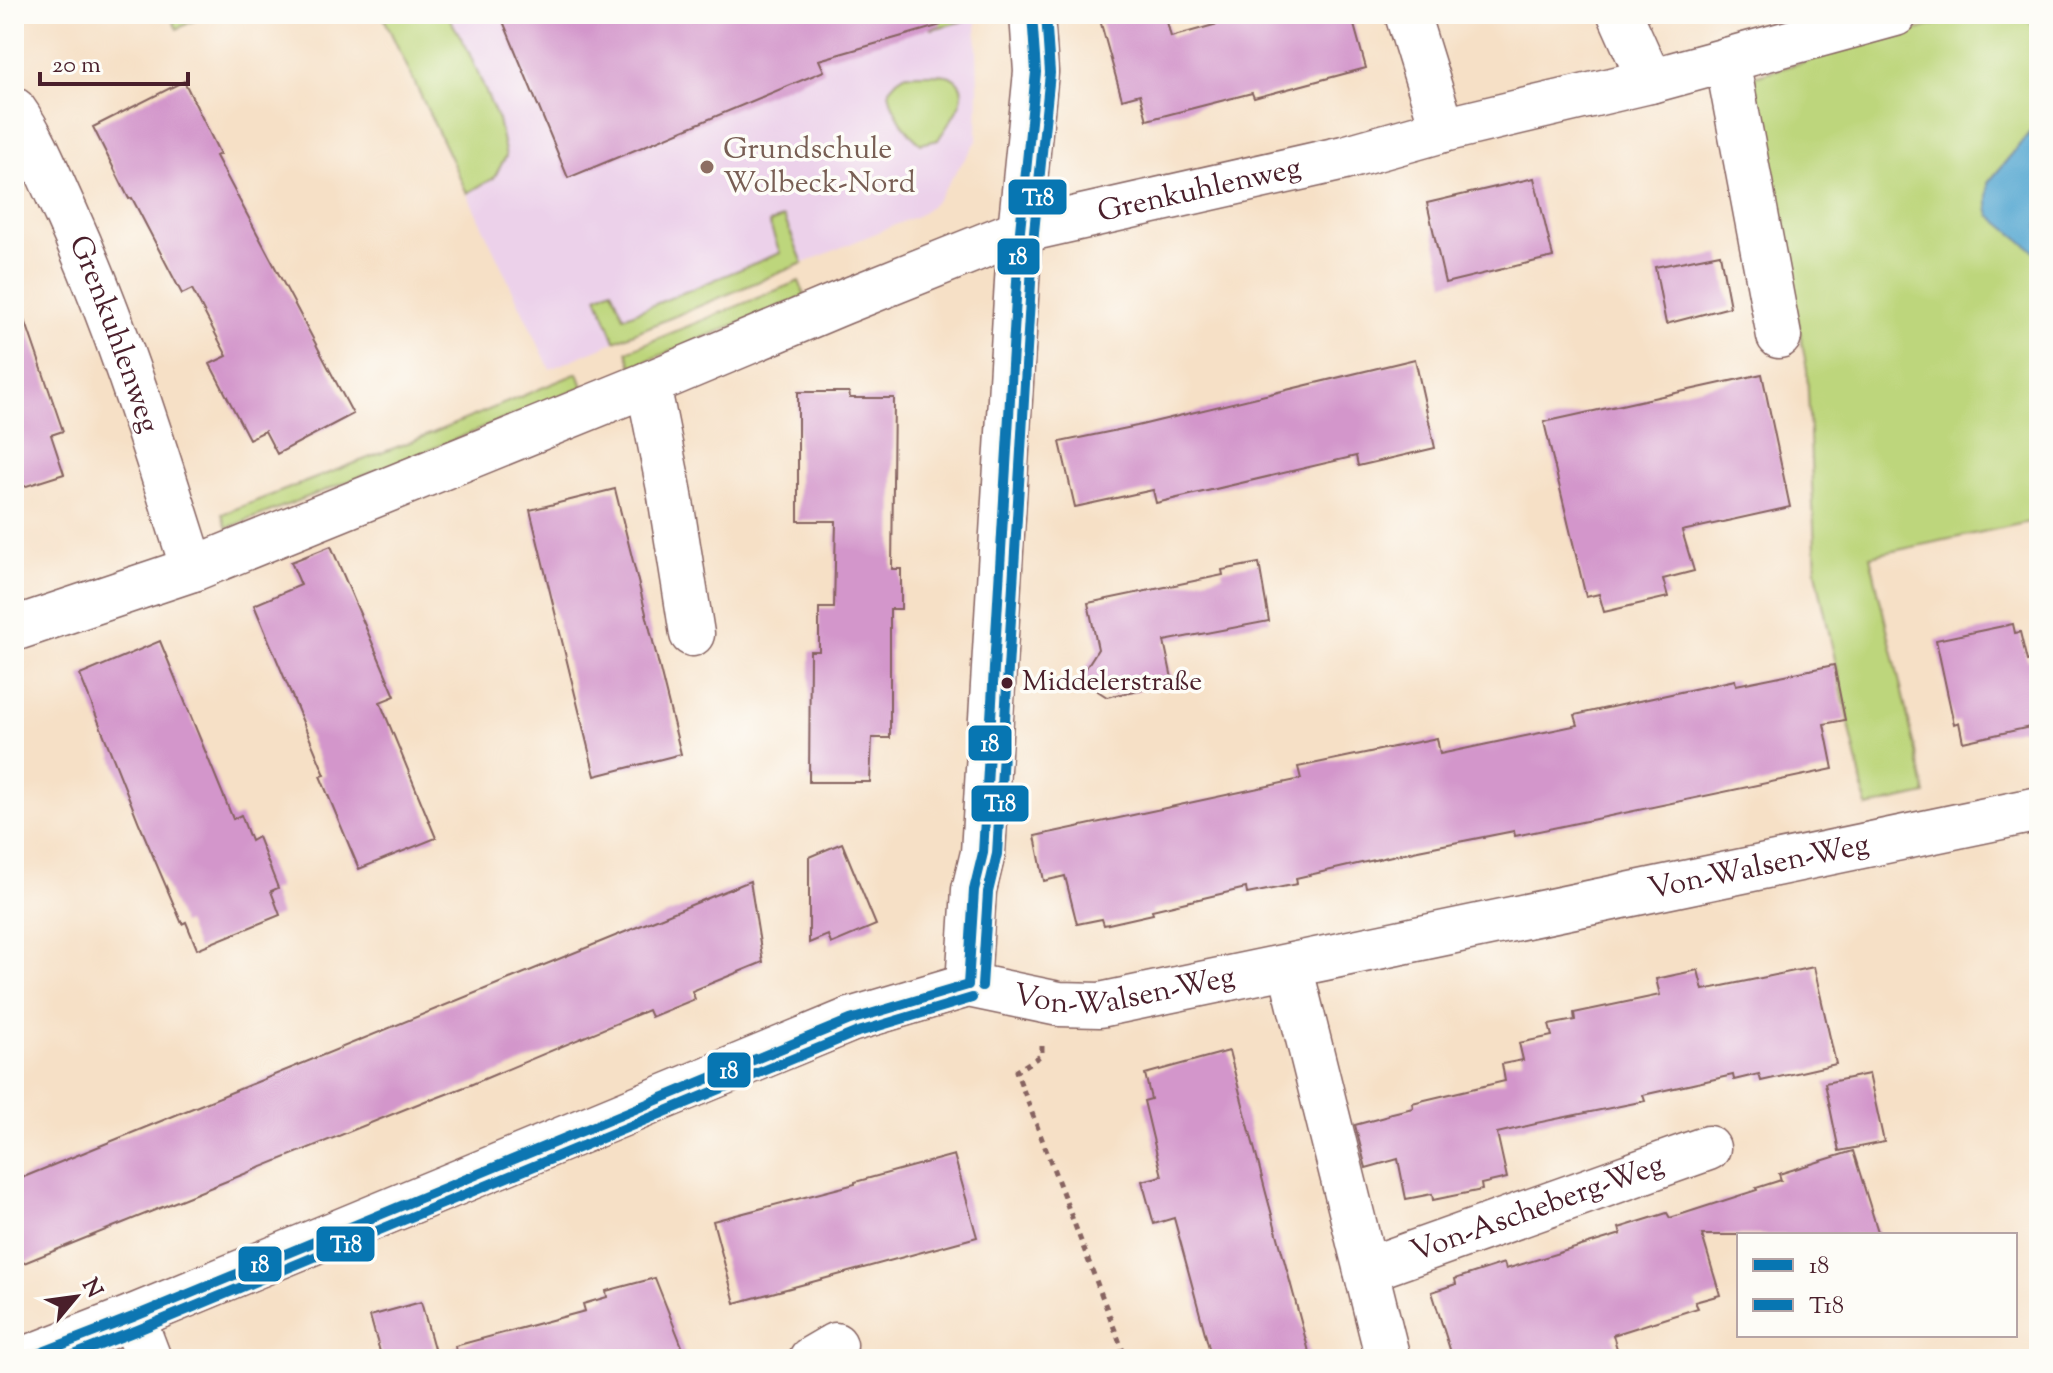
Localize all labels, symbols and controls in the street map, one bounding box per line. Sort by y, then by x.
scale bar [40,36,188,86]
text: 20 m [52,49,101,83]
place label: Grundschule Wolbeck-Nord [723,129,916,206]
street label: Grenkuhlenweg [1093,147,1305,234]
marker: Grundschule Wolbeck-Nord [698,158,716,176]
line badge: T18 [1007,178,1068,216]
text: T18 [1022,184,1054,216]
street label: Grenkuhlenweg [57,229,170,439]
line badge: 18 [996,237,1041,276]
text: 18 [1009,243,1027,275]
place label: Middelerstraße [1022,663,1202,703]
marker: Middelerstraße [999,675,1015,691]
line badge: 18 [967,724,1013,762]
text: 18 [981,730,999,762]
line badge: T18 [970,784,1030,823]
text: T18 [984,790,1016,822]
street label: Von-Walsen-Weg [1645,824,1873,911]
street label: Von-Walsen-Weg [1009,956,1239,1027]
line badge: 18 [706,1051,752,1089]
text: 18 [720,1057,738,1089]
street label: Von-Ascheberg-Weg [1405,1144,1670,1274]
line badge: T18 [315,1225,376,1263]
text: T18 [330,1231,362,1263]
legend [1737,1233,2017,1337]
line badge: 18 [237,1245,283,1283]
text: 18 [1809,1250,1829,1284]
text: 18 [251,1251,269,1283]
north arrow [36,1257,116,1337]
text: N [73,1273,109,1305]
text: T18 [1809,1290,1844,1324]

